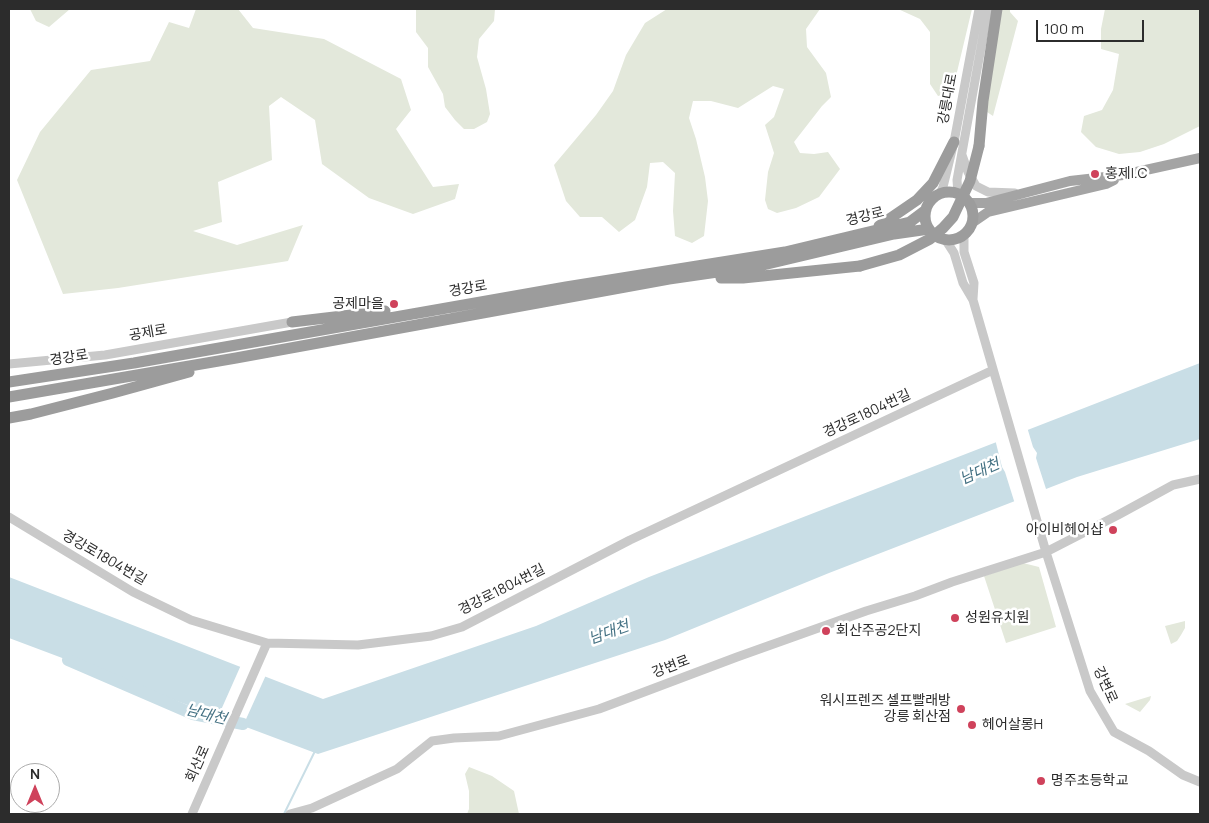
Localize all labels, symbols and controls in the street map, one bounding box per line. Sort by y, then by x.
scale bar [1039,10,1146,42]
text: 100 m [1044,18,1084,39]
street label: 강릉대로 [935,72,961,126]
place label: 홍제I.C [1105,166,1148,182]
marker: 홍제I.C [1089,168,1101,180]
street label: 경강로 [844,204,886,230]
street label: 경강로 [448,277,488,301]
place label: 공제마을 [332,296,384,312]
marker: 공제마을 [388,298,400,310]
street label: 공제로 [128,321,168,345]
street label: 경강로 [49,347,89,369]
street label: 경강로1804번길 [821,386,913,442]
water label: 남대천 [957,455,1003,489]
place label: 아이비헤어샵 [1026,522,1103,538]
marker: 아이비헤어샵 [1107,524,1119,536]
street label: 경강로1804번길 [59,527,149,589]
street label: 경강로1804번길 [456,561,548,619]
place label: 성원유치원 [965,610,1029,626]
marker: 성원유치원 [949,612,961,624]
water label: 남대천 [586,617,632,649]
place label: 회산주공2단지 [836,623,921,639]
marker: 회산주공2단지 [820,625,832,637]
street label: 강변로 [650,652,692,682]
street label: 강변로 [1089,664,1121,706]
place label: 워시프렌즈 셀프빨래방 강릉 회산점 [819,693,951,726]
water label: 남대천 [184,701,228,729]
marker: 워시프렌즈 셀프빨래방 강릉 회산점 [955,703,967,715]
place label: 헤어살롱H [982,717,1043,733]
marker: 헤어살롱H [966,719,978,731]
street label: 회산로 [182,743,214,785]
north arrow [10,763,60,813]
text: N [30,764,40,783]
place label: 명주초등학교 [1051,773,1128,789]
marker: 명주초등학교 [1035,775,1047,787]

